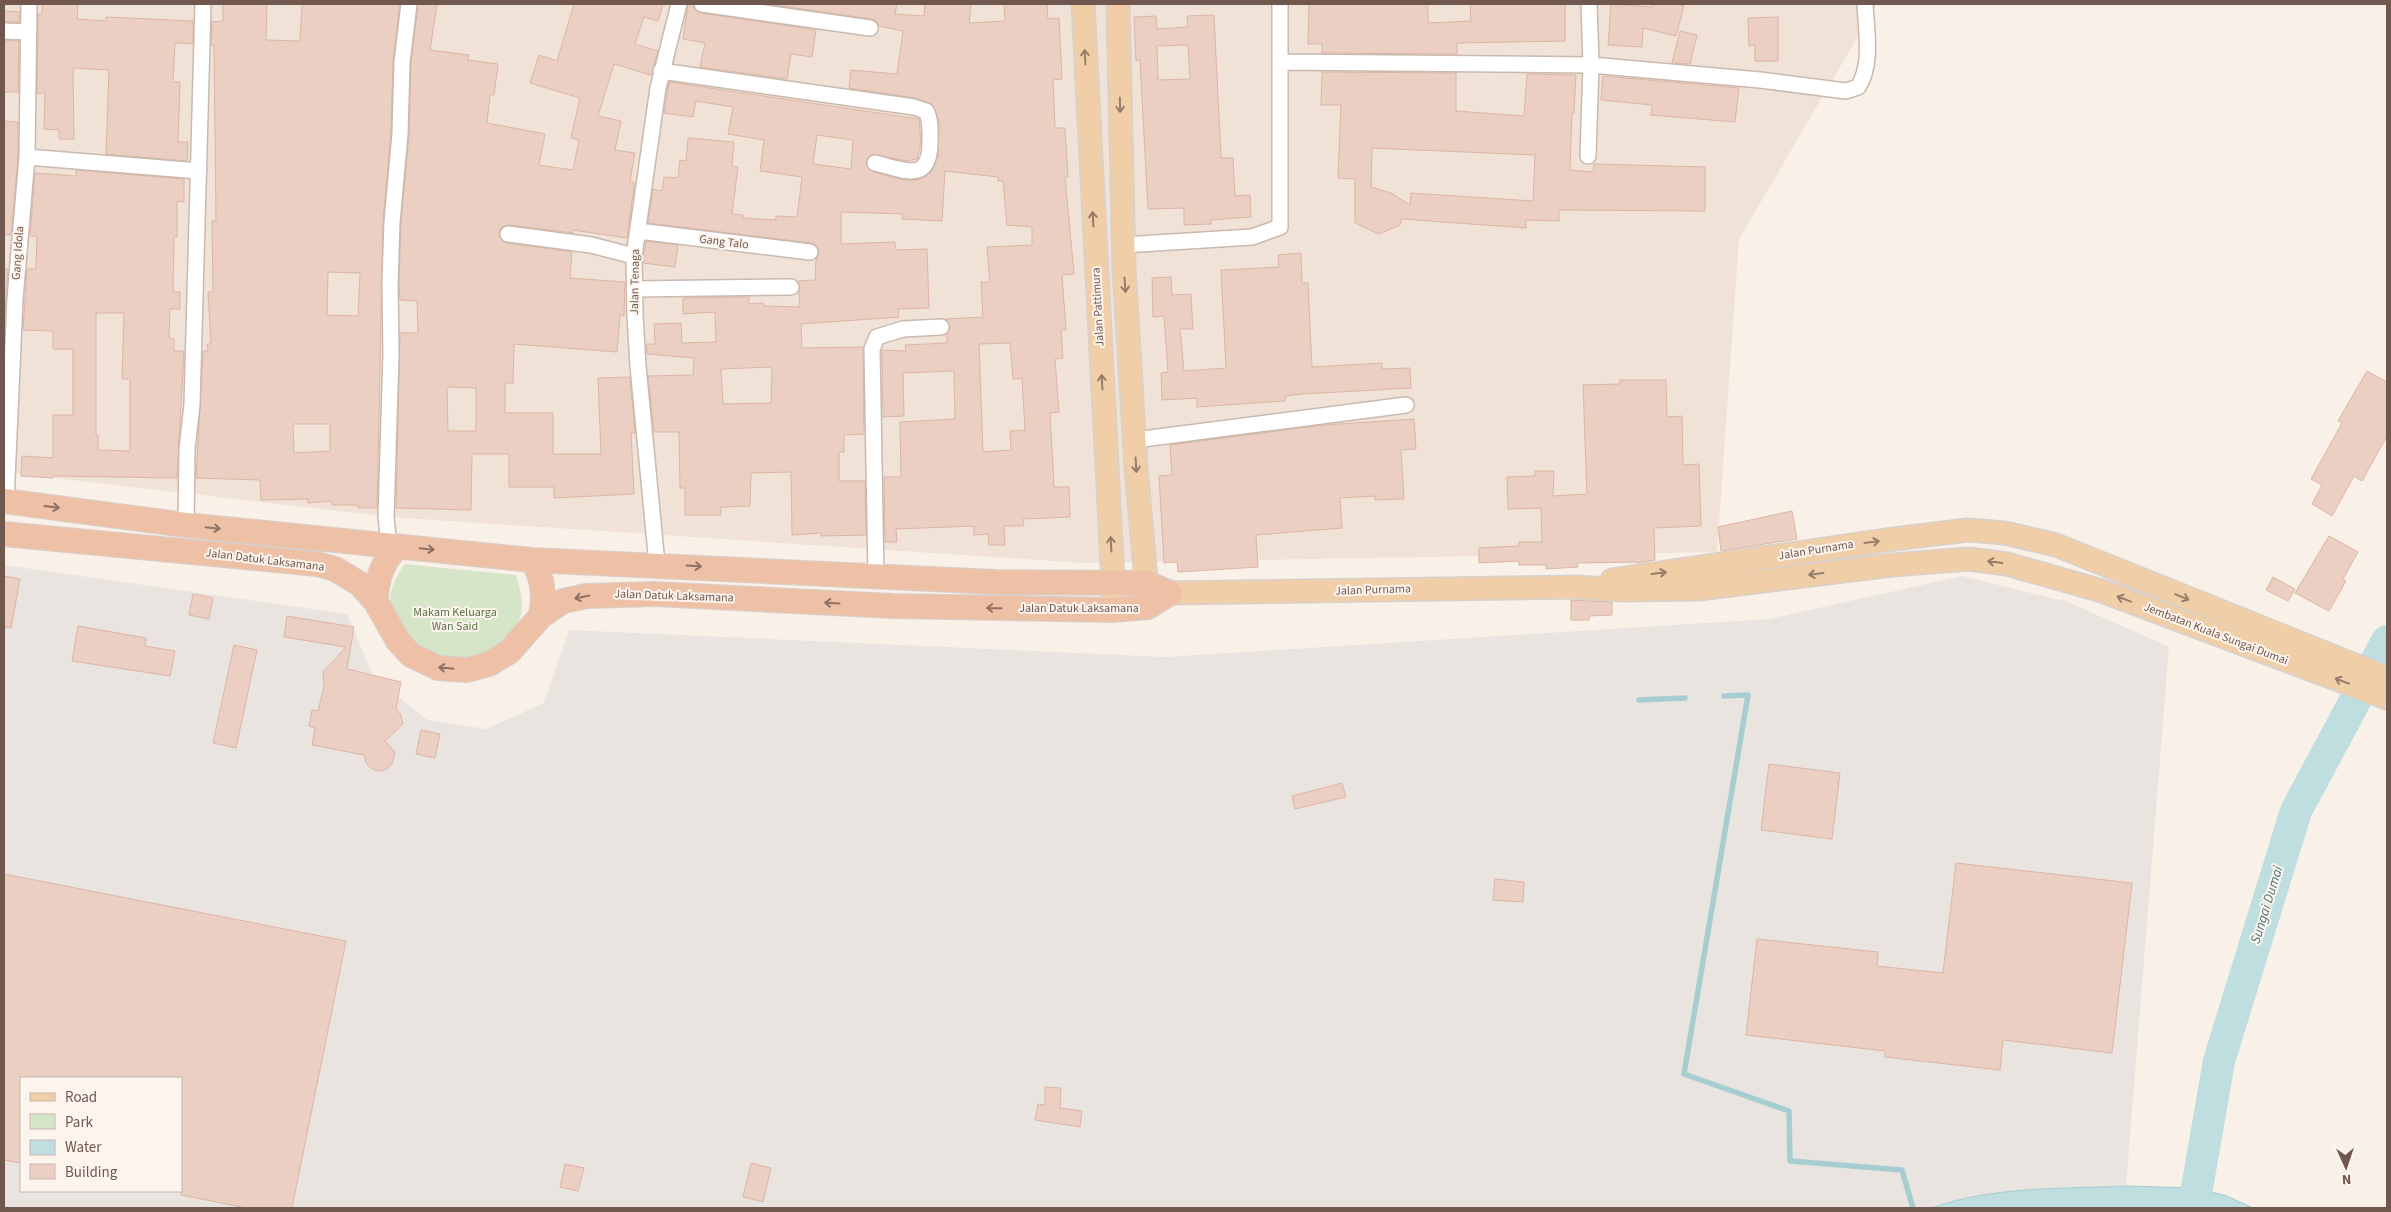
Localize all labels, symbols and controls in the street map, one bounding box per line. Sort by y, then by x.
one-way arrow [1081,49,1090,65]
one-way arrow [1115,96,1125,113]
one-way arrow [1089,212,1098,228]
street label: Gang Idola [8,226,28,280]
street label: Gang Talo [698,231,750,253]
street label: Jalan Tenaga [626,249,644,315]
street label: Jalan Pattimura [1087,267,1109,347]
one-way arrow [1121,277,1130,293]
one-way arrow [1098,374,1107,390]
one-way arrow [1132,456,1141,472]
one-way arrow [44,503,60,513]
one-way arrow [205,523,221,533]
one-way arrow [1107,536,1116,552]
street label: Jalan Purnama [1777,536,1855,564]
one-way arrow [1863,536,1879,546]
street label: Jalan Datuk Laksamana [205,544,325,576]
one-way arrow [419,545,435,554]
one-way arrow [1987,557,2003,567]
one-way arrow [686,562,702,571]
one-way arrow [1651,568,1667,578]
one-way arrow [1808,569,1824,579]
street label: Jalan Purnama [1335,580,1411,600]
street label: Jalan Datuk Laksamana [614,585,734,607]
one-way arrow [2174,592,2189,602]
one-way arrow [575,593,591,602]
one-way arrow [2117,594,2132,604]
one-way arrow [824,598,840,607]
street label: Jembatan Kuala Sungai Dumai [2141,599,2291,669]
street label: Jalan Datuk Laksamana [1019,600,1139,617]
one-way arrow [987,603,1003,612]
park label: Makam Keluarga Wan Said [413,604,497,635]
one-way arrow [438,663,454,673]
one-way arrow [2335,676,2350,685]
water label: Sungai Dumai [2246,863,2289,946]
legend [20,1077,182,1192]
text: Road [65,1087,97,1108]
text: Park [65,1112,94,1133]
text: Water [65,1137,102,1158]
north arrow [2321,1142,2371,1192]
text: Building [65,1162,118,1183]
text: N [2341,1169,2352,1189]

